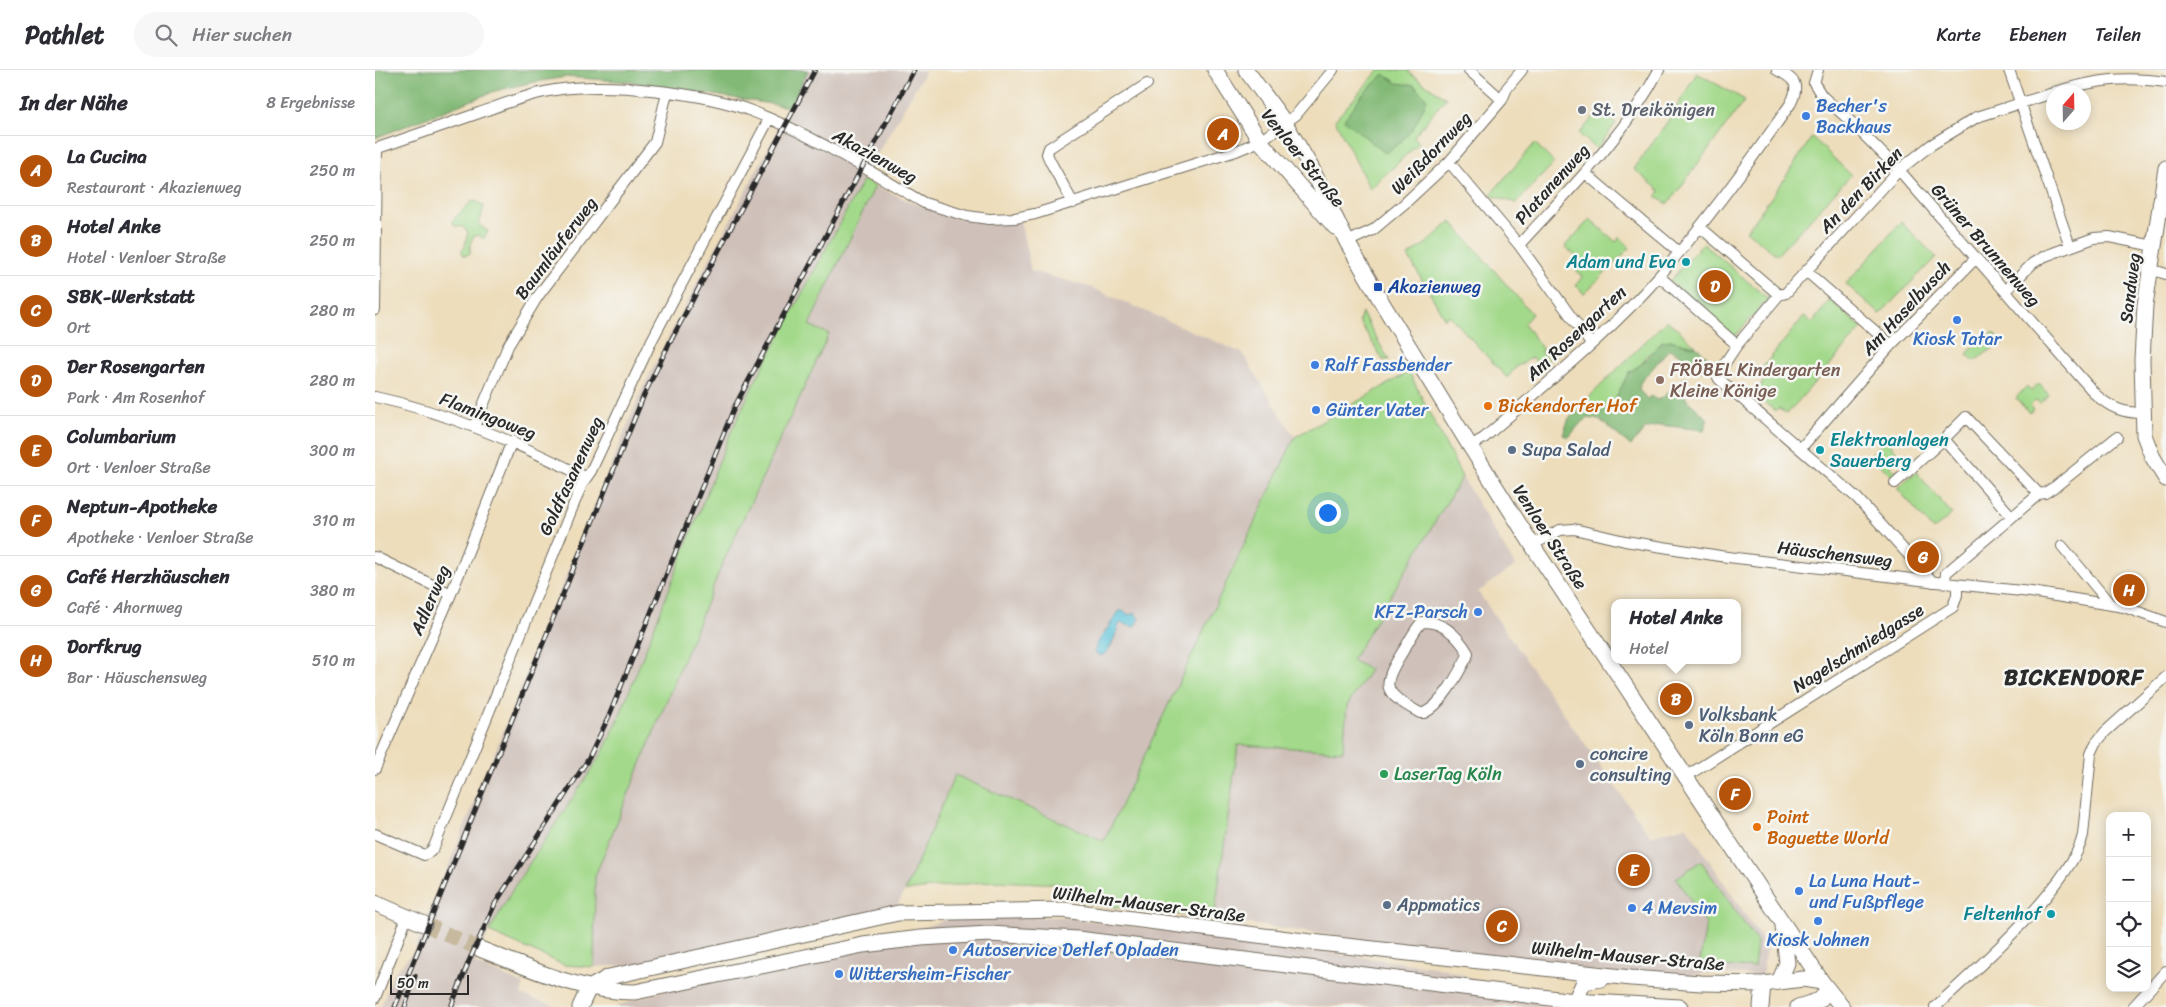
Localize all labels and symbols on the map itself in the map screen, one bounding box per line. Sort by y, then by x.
north arrow [2046,85,2091,130]
place label: Becher's Backhaus [1816,90,1892,143]
place label: St. Dreikönigen [1592,94,1715,126]
street label: Venloer Straße [1253,101,1353,215]
street label: Weißdornweg [1382,103,1480,203]
marker: St. Dreikönigen [1576,104,1588,116]
marker: Becher's Backhaus [1800,110,1812,122]
pin: A [1207,115,1239,153]
street label: Akazienweg [826,119,923,193]
street label: Platanenweg [1506,136,1598,232]
street label: An den Birken [1810,139,1911,242]
street label: Grüner Brunnenweg [1923,176,2049,314]
street label: Baumläuferweg [506,189,606,307]
place label: Adam und Eva [1565,246,1676,278]
street label: Sandweg [2110,251,2150,325]
street label: Am Haselbusch [1852,253,1959,364]
marker: Adam und Eva [1680,256,1692,268]
pin: D [1699,267,1731,305]
place label: Akazienweg [1387,271,1481,303]
street label: Am Rosengarten [1517,277,1634,390]
marker: Akazienweg [1372,281,1384,293]
marker: Kiosk Tatar [1951,314,1963,326]
place label: Kiosk Tatar [1913,323,2003,355]
place label: Ralf Fassbender [1325,349,1453,381]
place label: FRÖBEL Kindergarten Kleine Könige [1670,354,1841,407]
marker: Ralf Fassbender [1309,359,1321,371]
marker: FRÖBEL Kindergarten Kleine Könige [1654,374,1666,386]
street label: Flamingoweg [435,383,541,449]
place label: Bickendorfer Hof [1498,390,1639,422]
place label: Günter Vater [1326,394,1430,426]
marker: Bickendorfer Hof [1482,400,1494,412]
marker: Günter Vater [1310,404,1322,416]
street label: Goldfasanenweg [529,411,613,541]
place label: Elektroanlagen Sauerberg [1830,424,1949,477]
place label: Supa Salad [1522,434,1612,466]
marker: Supa Salad [1506,444,1518,456]
marker: Elektroanlagen Sauerberg [1814,444,1826,456]
street label: Venloer Straße [1504,478,1596,596]
your location [1315,500,1341,526]
street label: Häuschensweg [1776,531,1894,577]
pin: G [1907,538,1939,576]
street label: Adlerweg [400,560,459,641]
pin: H [2113,571,2145,609]
street label: Nagelschmiedgasse [1786,594,1931,702]
place label: KFZ-Parsch [1374,596,1468,628]
marker: KFZ-Parsch [1472,606,1484,618]
district label: BICKENDORF [2004,658,2145,697]
pin: B [1660,680,1692,718]
place label: Volksbank Köln Bonn eG [1699,699,1804,752]
marker: Volksbank Köln Bonn eG [1683,719,1695,731]
place label: concire consulting [1590,738,1672,791]
place label: LaserTag Köln [1394,758,1502,790]
marker: concire consulting [1574,758,1586,770]
marker: LaserTag Köln [1378,768,1390,780]
pin: F [1719,775,1751,813]
place label: Point Baguette World [1767,801,1890,854]
marker: Point Baguette World [1751,821,1763,833]
pin: E [1618,851,1650,889]
place label: La Luna Haut- und Fußpflege [1809,865,1924,918]
street label: Wilhelm-Mauser-Straße [1051,876,1247,932]
marker: La Luna Haut- und Fußpflege [1793,885,1805,897]
place label: Appmatics [1396,889,1480,921]
place label: 4 Mevsim [1642,892,1717,924]
place label: Feltenhof [1964,898,2043,930]
marker: Appmatics [1381,899,1393,911]
marker: 4 Mevsim [1626,902,1638,914]
pin: C [1486,907,1518,945]
marker: Feltenhof [2045,908,2057,920]
marker: Kiosk Johnen [1812,915,1824,927]
place label: Kiosk Johnen [1766,924,1870,956]
street label: Wilhelm-Mauser-Straße [1530,932,1726,980]
place label: Autoservice Detlef Opladen [962,934,1179,966]
marker: Autoservice Detlef Opladen [947,944,959,956]
place label: Wittersheim-Fischer [849,958,1012,990]
marker: Wittersheim-Fischer [833,968,845,980]
scale bar [390,972,469,995]

